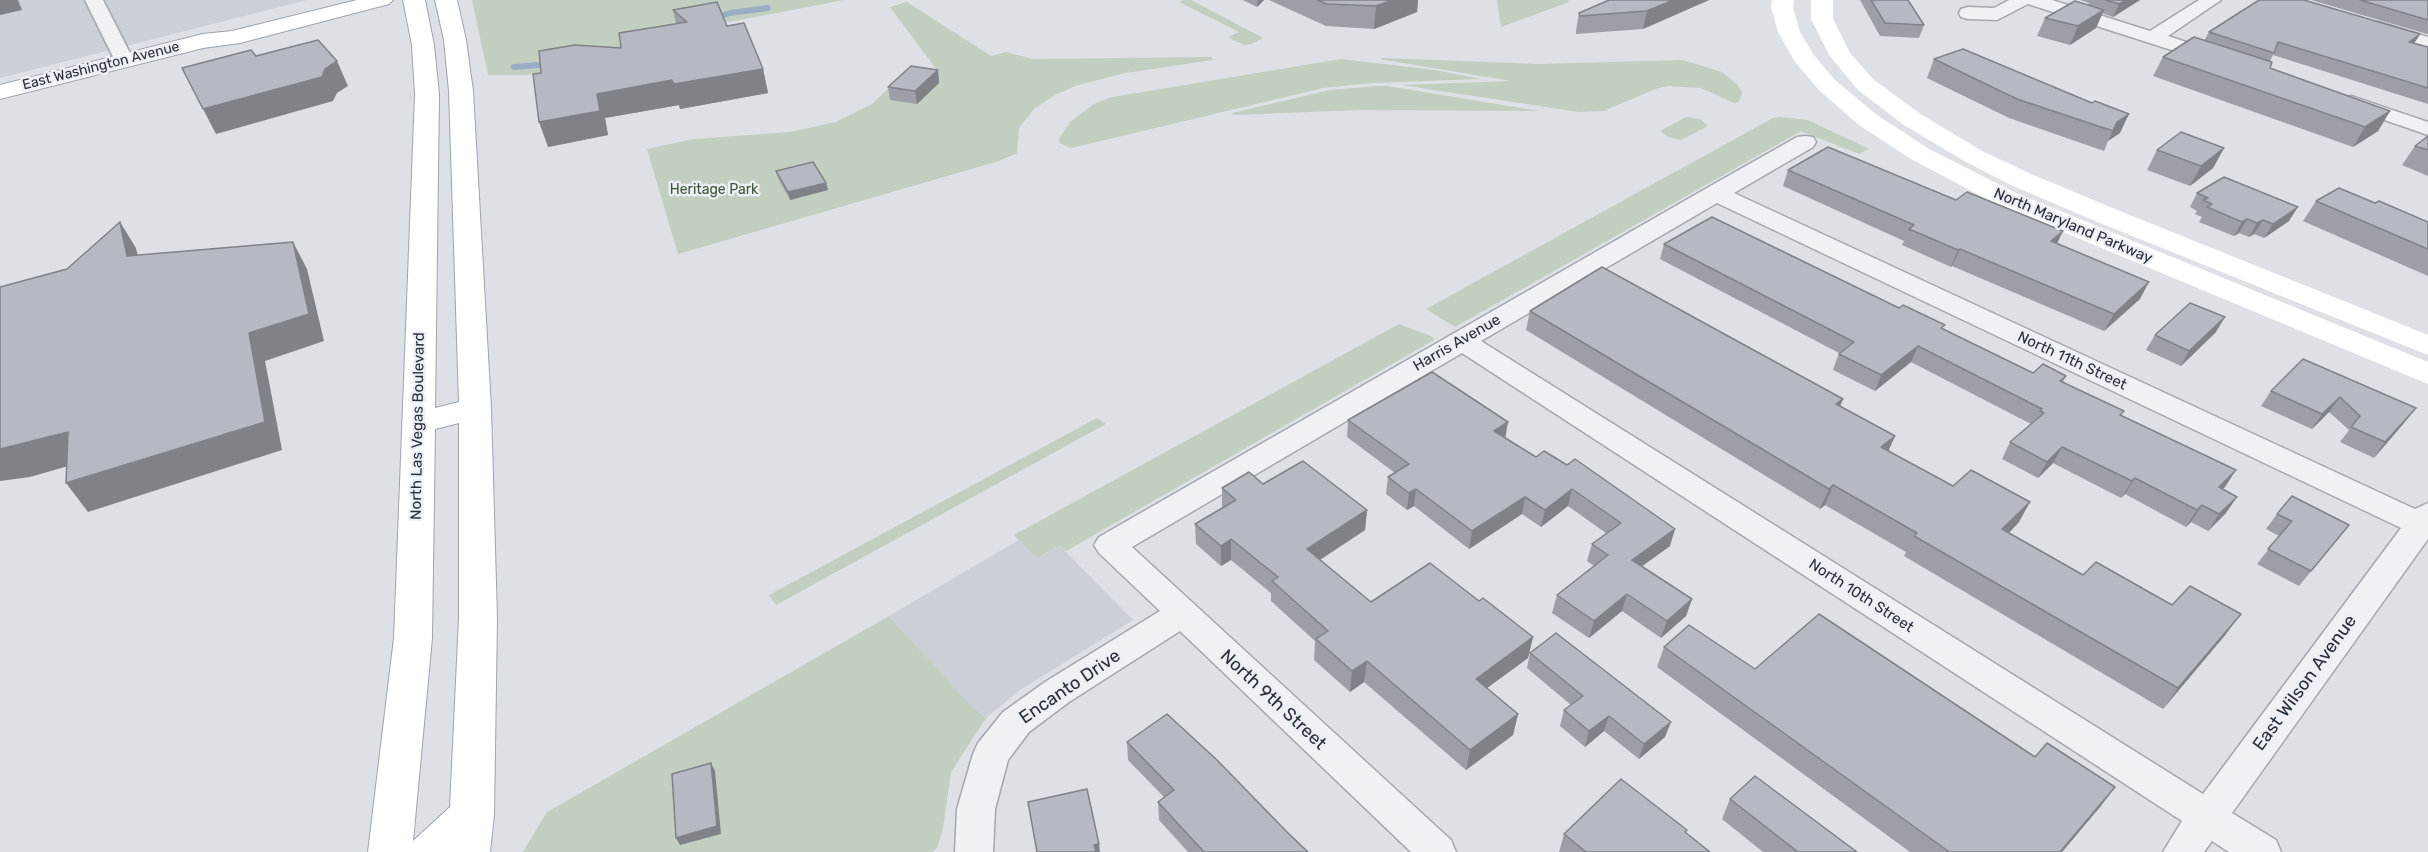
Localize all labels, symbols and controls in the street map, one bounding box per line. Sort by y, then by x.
street label: East Washington Avenue [21,38,181,94]
park label: Heritage Park [670,182,758,198]
street label: North Maryland Parkway [1991,184,2155,268]
street label: Harris Avenue [1410,311,1504,375]
street label: North 11th Street [2015,328,2129,394]
street label: North Las Vegas Boulevard [407,332,429,520]
street label: North 10th Street [1805,555,1917,637]
street label: East Wilson Avenue [2249,611,2361,755]
street label: Encanto Drive [1015,645,1125,729]
street label: North 9th Street [1215,645,1331,755]

